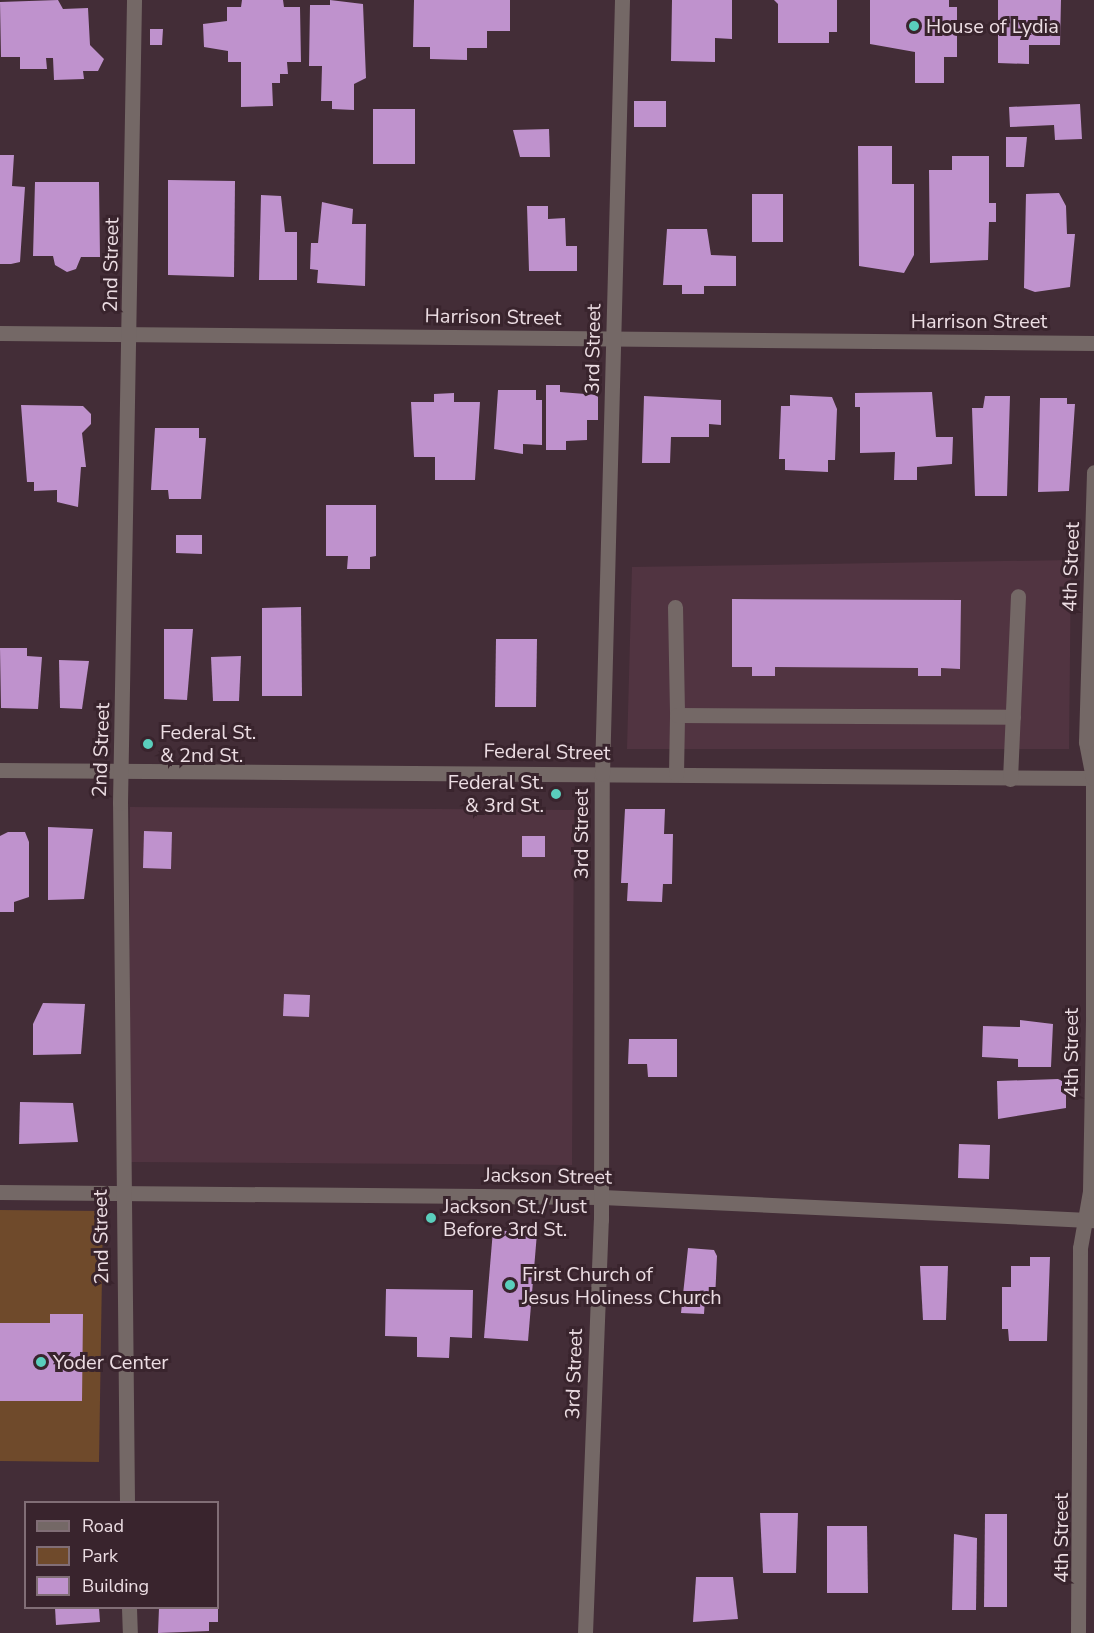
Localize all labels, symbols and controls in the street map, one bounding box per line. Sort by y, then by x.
place label: House of Lydia [926,14,1059,38]
marker: House of Lydia [907,19,921,33]
street label: 2nd Street [98,217,124,313]
street label: Harrison Street [425,304,561,330]
street label: 3rd Street [580,304,606,394]
street label: Harrison Street [911,309,1047,333]
street label: 4th Street [1057,522,1085,612]
street label: 2nd Street [87,702,115,798]
place label: Federal St. & 2nd St. [160,720,256,767]
marker: Federal St. & 2nd St. [141,737,155,751]
street label: Federal Street [483,739,611,765]
place label: Federal St. & 3rd St. [448,771,544,818]
marker: Federal St. & 3rd St. [549,787,563,801]
street label: 3rd Street [569,789,593,879]
street label: 4th Street [1059,1008,1083,1098]
street label: Jackson Street [484,1163,612,1189]
street label: 2nd Street [88,1189,114,1285]
place label: Jackson St./ Just Before 3rd St. [443,1194,587,1241]
marker: Jackson St./ Just Before 3rd St. [424,1211,438,1225]
place label: First Church of Jesus Holiness Church [522,1262,722,1309]
marker: First Church of Jesus Holiness Church [503,1278,517,1292]
street label: 3rd Street [560,1328,588,1420]
place label: Yoder Center [53,1350,169,1374]
marker: Yoder Center [34,1355,48,1369]
street label: 4th Street [1049,1493,1073,1583]
legend [24,1501,219,1609]
text: Road [82,1514,124,1538]
text: Park [82,1544,118,1568]
text: Building [82,1574,149,1598]

